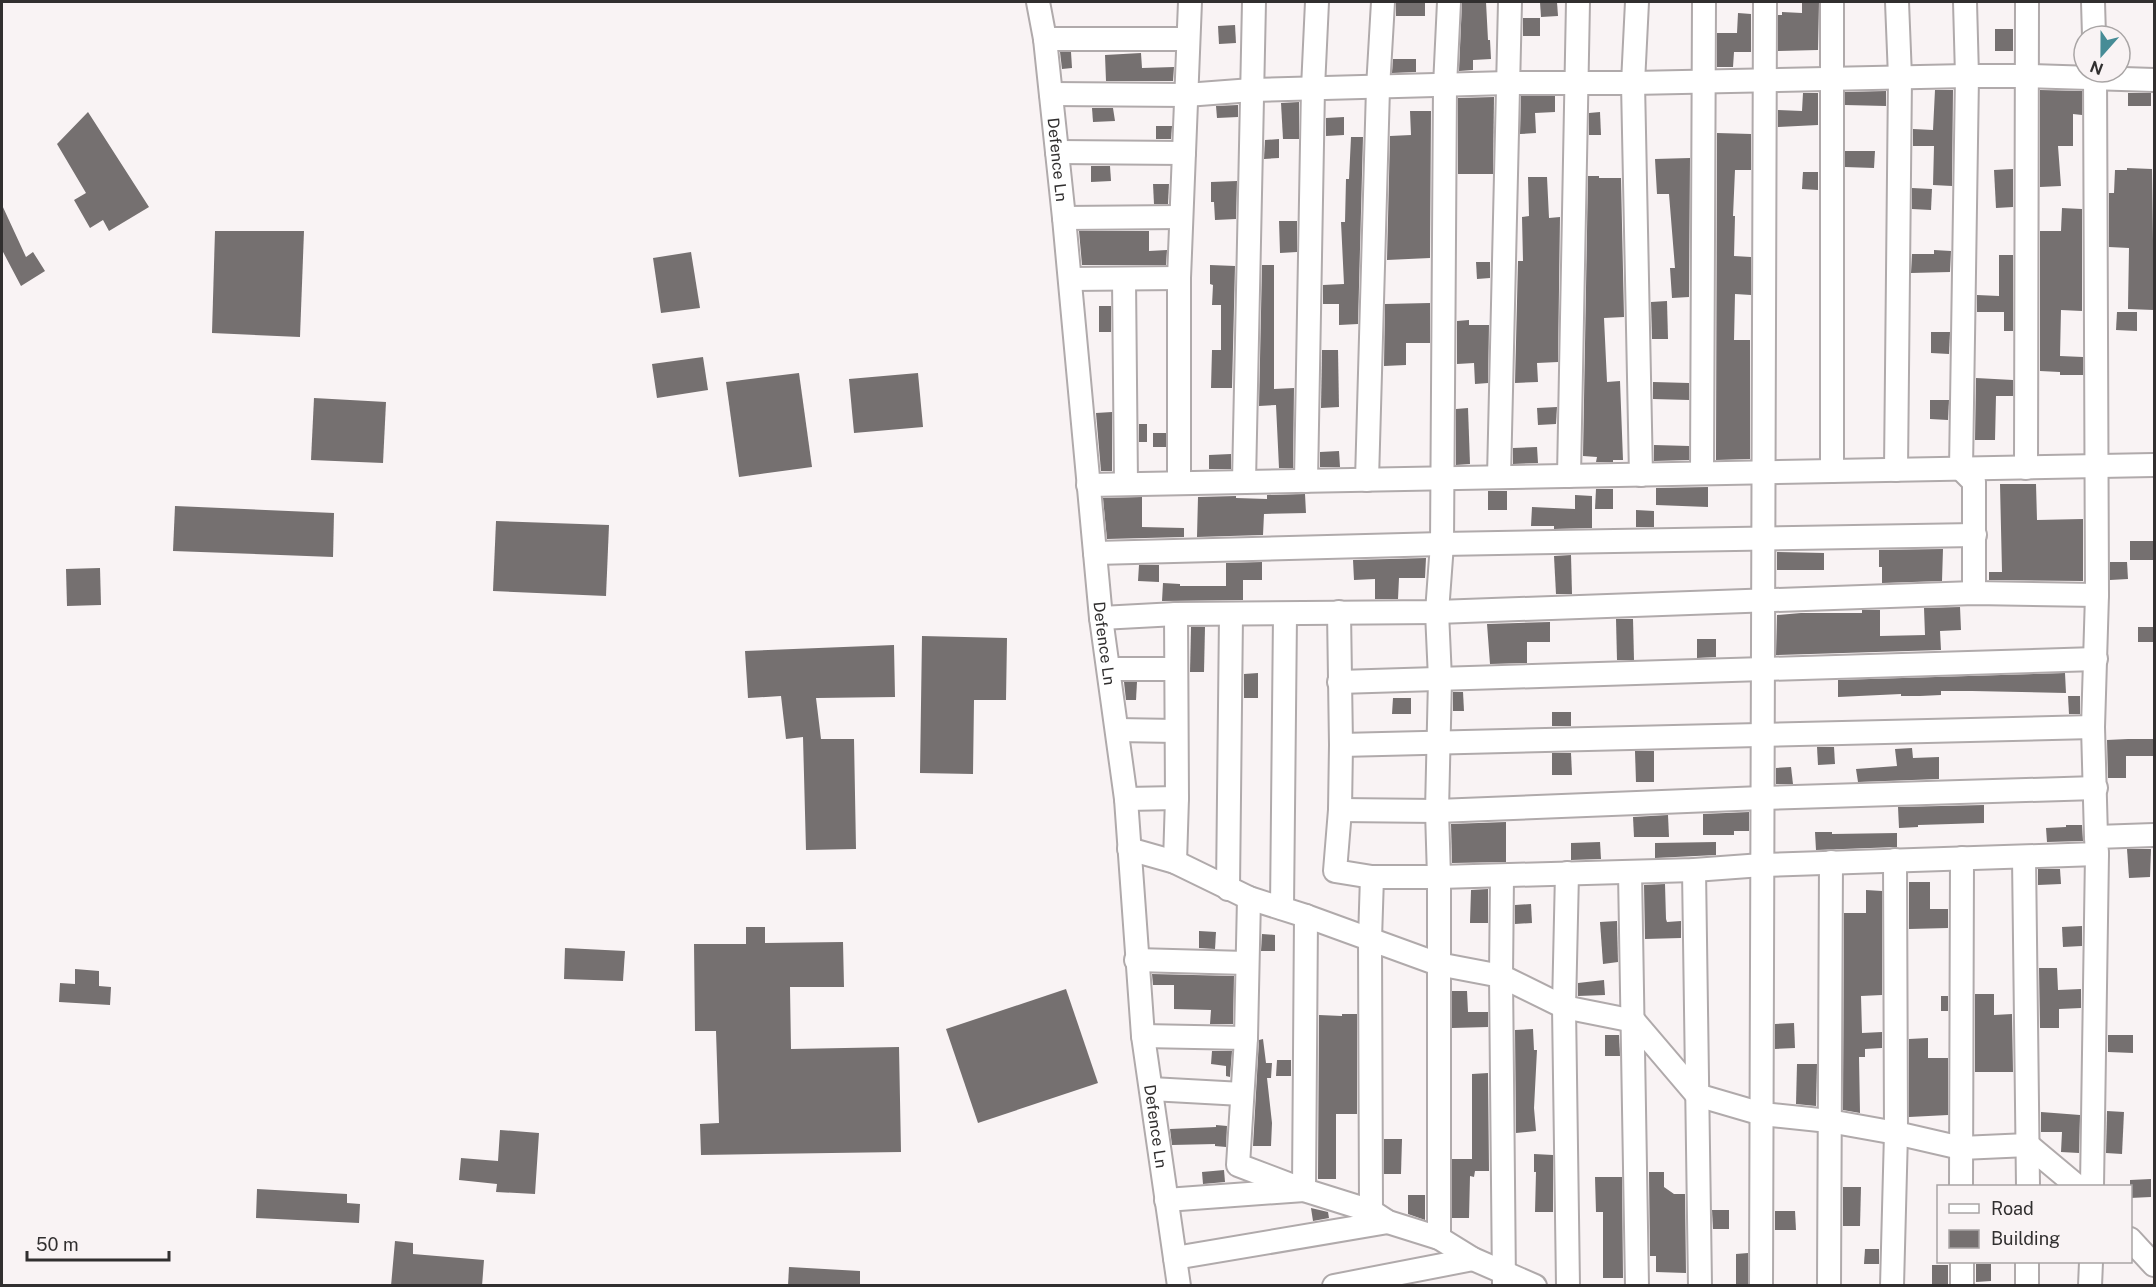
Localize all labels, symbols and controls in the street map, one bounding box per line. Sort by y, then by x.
north arrow [2072,24,2132,84]
text: N [2088,56,2106,79]
street label: Defence Ln [1044,117,1072,203]
street label: Defence Ln [1090,601,1120,686]
street label: Defence Ln [1141,1083,1171,1169]
legend [1937,1185,2132,1263]
text: Road [1991,1198,2034,1219]
scale bar [27,1224,170,1262]
text: Building [1991,1228,2060,1249]
text: 50 m [36,1234,79,1255]

